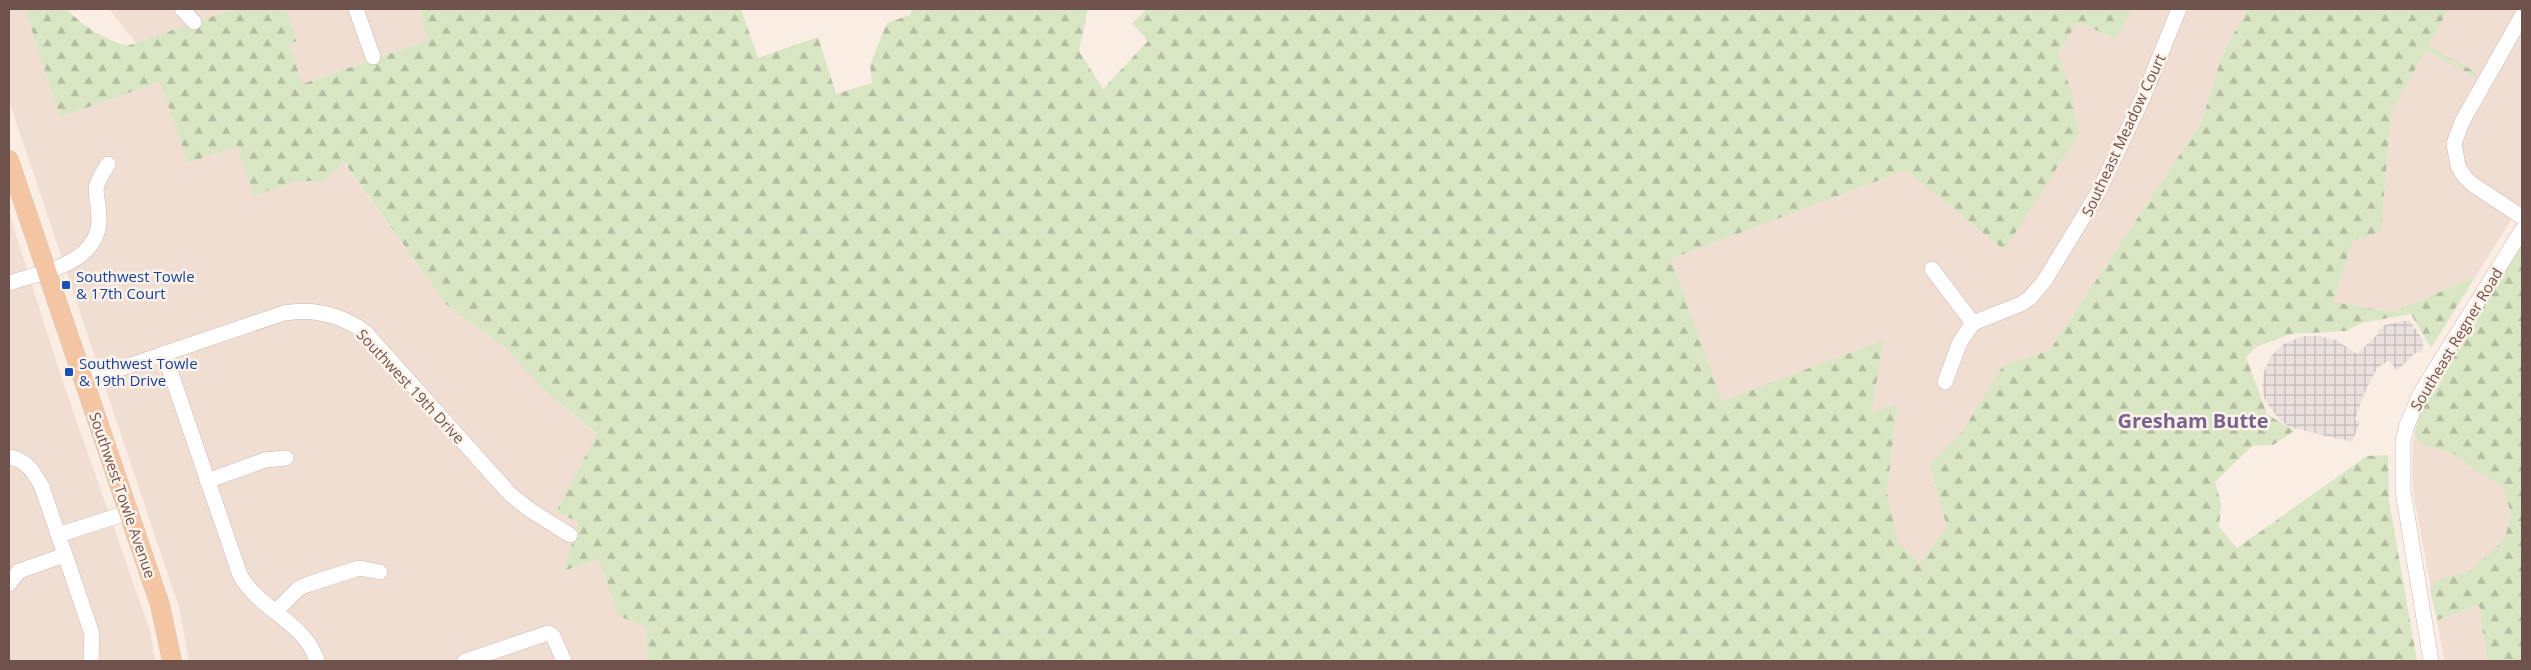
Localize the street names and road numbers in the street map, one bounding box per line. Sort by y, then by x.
street label: Southeast Meadow Court [2076,50,2170,220]
street label: Southeast Regner Road [2405,264,2507,414]
street label: Southwest 19th Drive [353,324,469,448]
street label: Southwest Towle Avenue [85,409,161,581]

